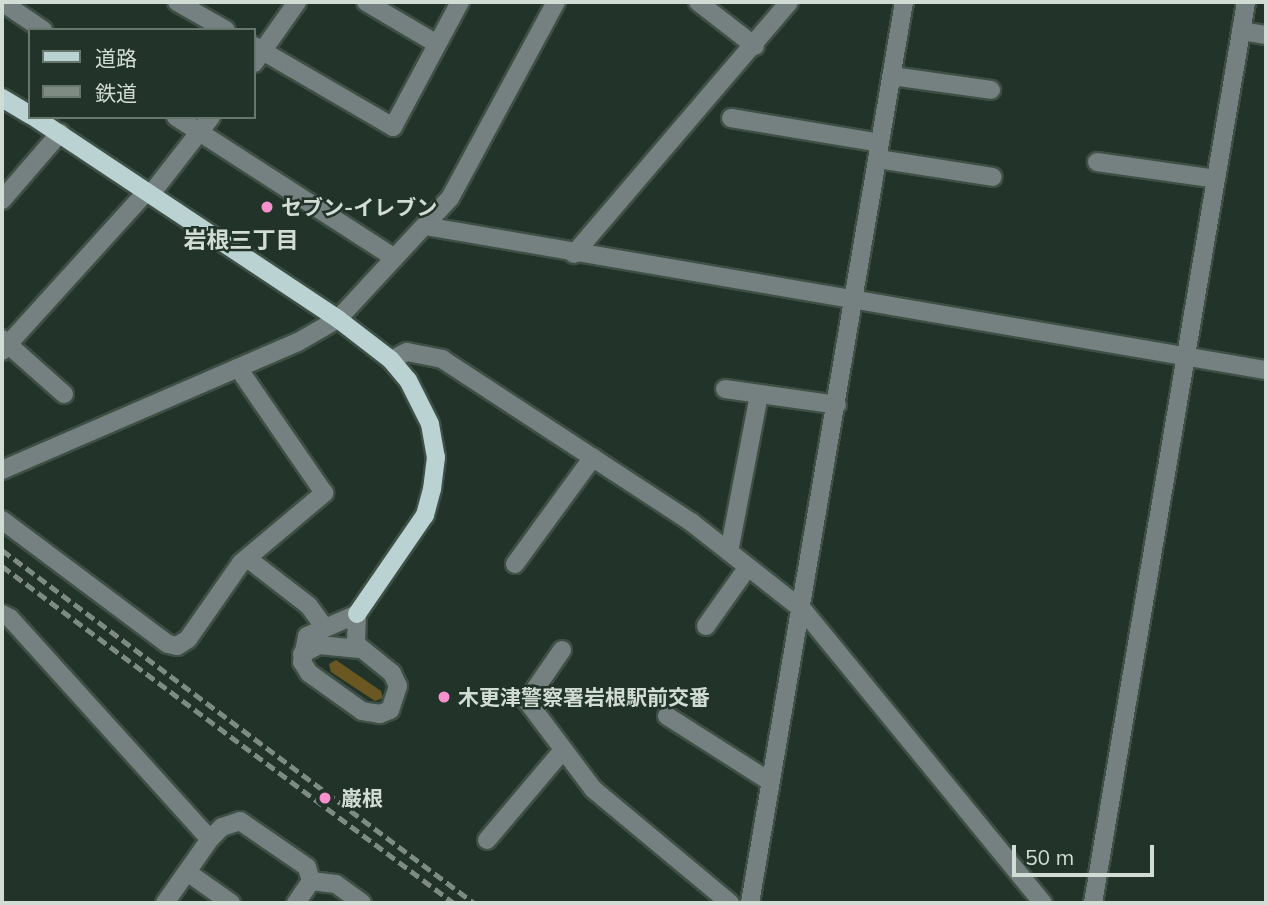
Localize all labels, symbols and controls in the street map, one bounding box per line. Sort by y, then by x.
legend [28,28,256,119]
text: 道路 [95,45,137,71]
text: 鉄道 [95,80,137,106]
place label: セブン-イレブン [281,194,437,220]
marker: セブン-イレブン [259,199,275,215]
district label: 岩根三丁目 [184,226,298,254]
place label: 木更津警察署岩根駅前交番 [458,684,710,710]
marker: 木更津警察署岩根駅前交番 [436,689,452,705]
place label: 巌根 [341,785,383,811]
marker: 巌根 [315,788,335,808]
scale bar [1016,832,1158,876]
text: 50 m [1025,844,1074,870]

